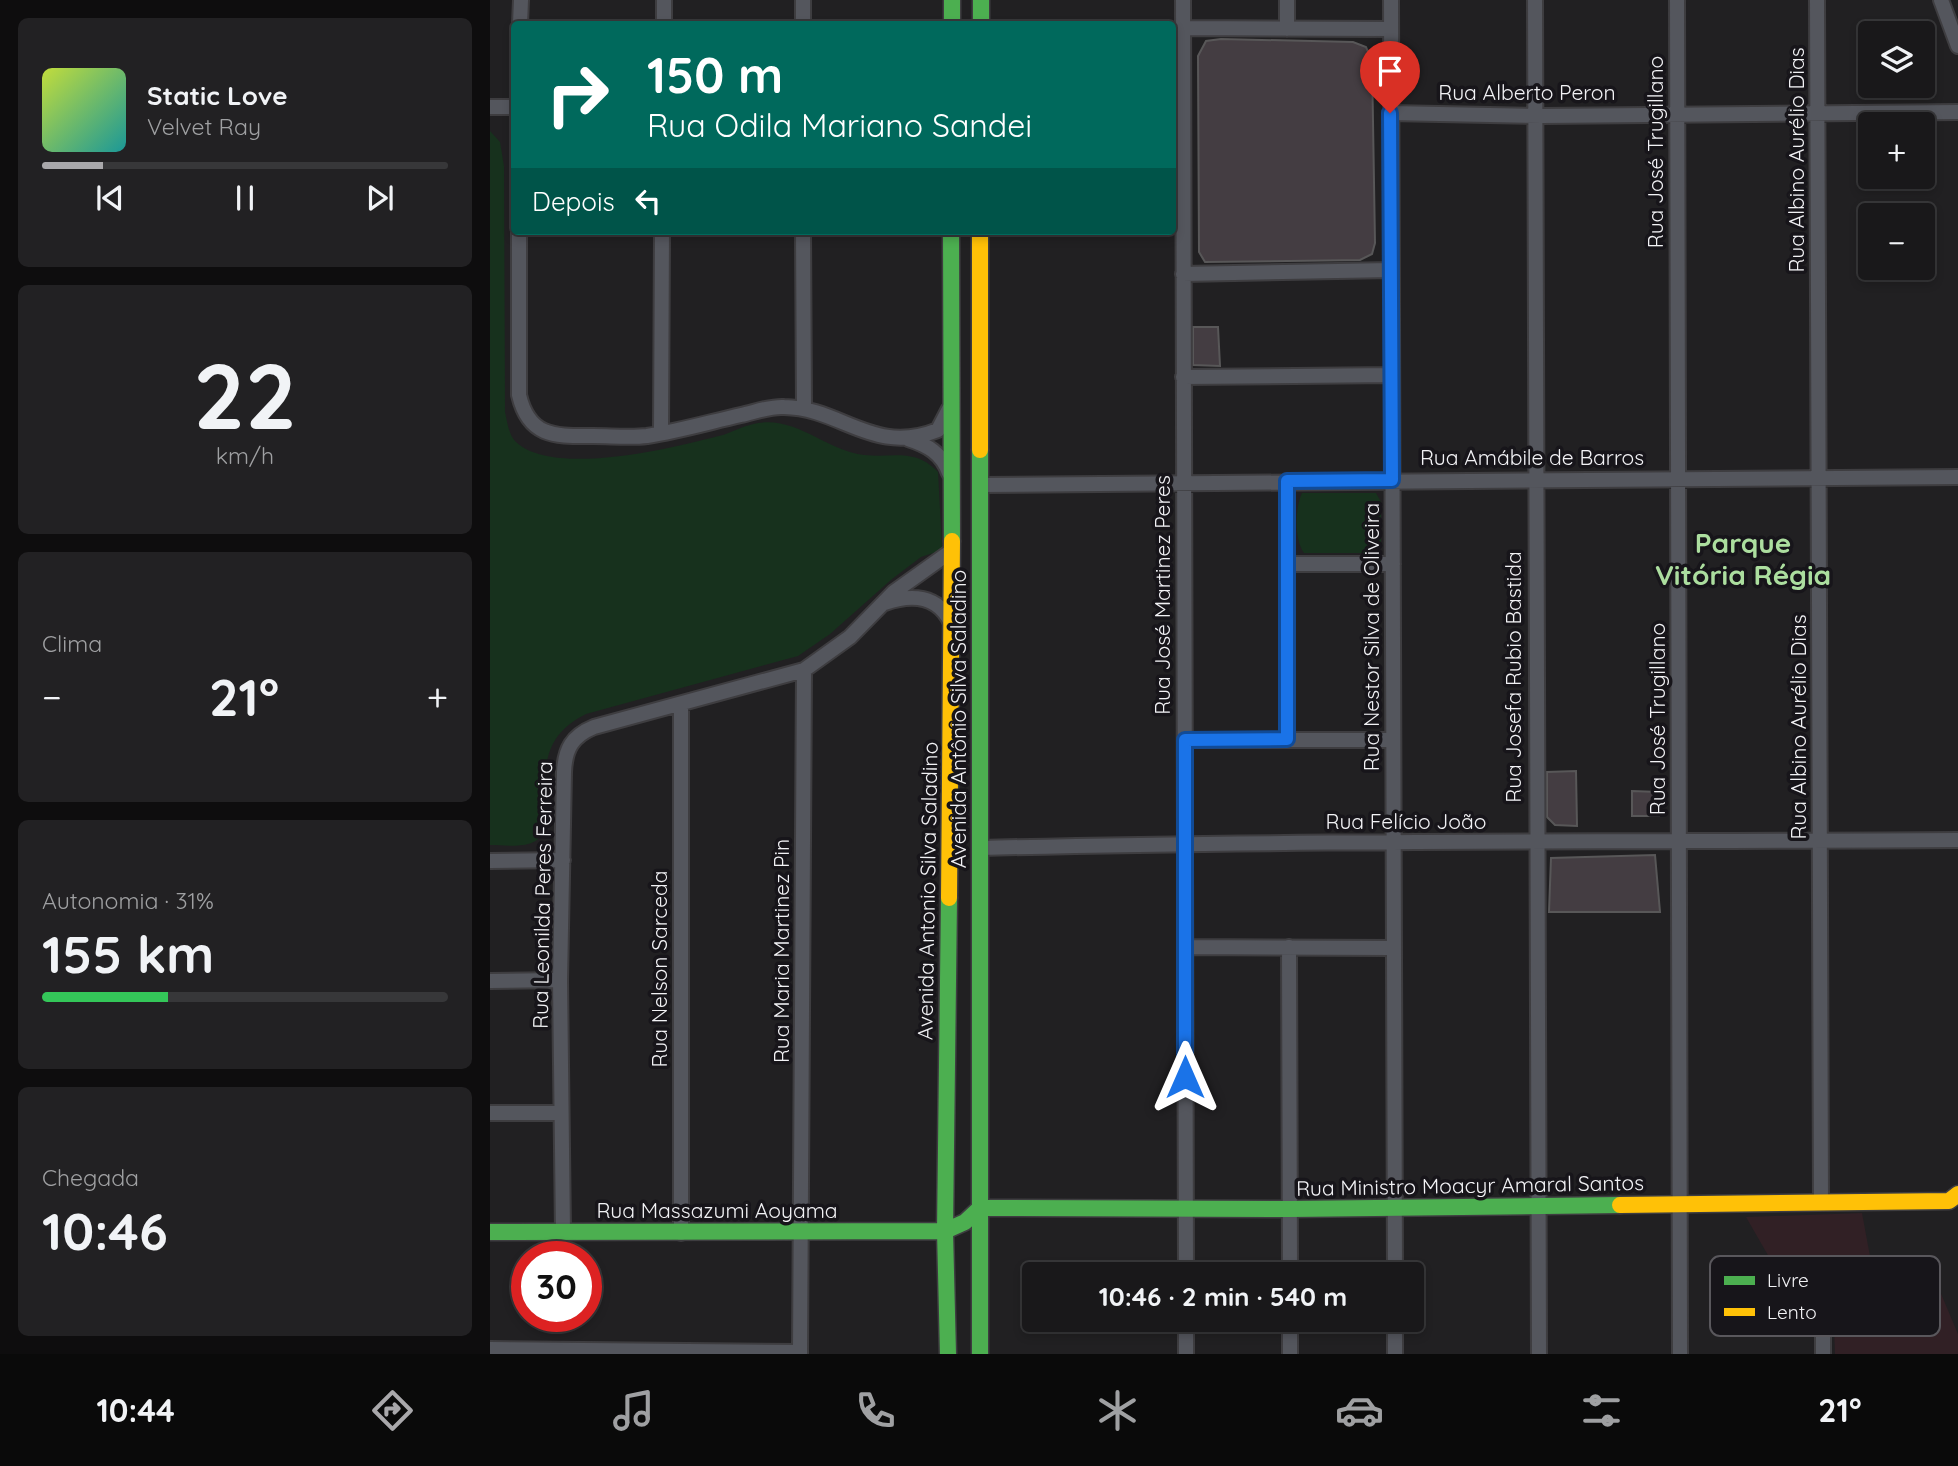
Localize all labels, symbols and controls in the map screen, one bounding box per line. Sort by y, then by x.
map controls [1858,21,1935,280]
button: layers [1858,21,1935,98]
pin [1360,41,1420,113]
text: 150 m [647,44,783,105]
street label: Rua Albino Aurélio Dias [1783,47,1809,273]
icon: right [532,49,623,140]
icon: arrive [1371,52,1409,90]
street label: Rua José Trugillano [1642,56,1668,248]
text: Static Love [147,79,288,112]
street label: Rua Alberto Peron [1438,79,1616,105]
text: Rua Odila Mariano Sandei [647,105,1032,145]
text: Velvet Ray [147,112,261,141]
button: + [1858,112,1935,189]
icon: previous [91,179,129,217]
icon: pause [226,179,264,217]
icon: next [361,179,399,217]
icon: left [629,182,667,220]
text: Depois [532,185,615,218]
button: − [1858,203,1935,280]
text: 22 [193,338,297,452]
text: km/h [216,441,274,470]
street label: Rua Amábile de Barros [1420,444,1644,470]
street label: Rua José Martinez Peres [1149,475,1175,715]
street label: Rua Nestor Silva de Oliveira [1358,503,1384,771]
district label: Parque Vitória Régia [1655,525,1831,592]
street label: Rua Josefa Rubio Bastida [1500,551,1526,803]
street label: Avenida Antônio Silva Saladino [945,570,971,868]
street label: Rua Albino Aurélio Dias [1785,614,1811,840]
street label: Rua José Trugillano [1644,623,1670,815]
text: Clima [42,629,102,658]
text: 21° [209,664,279,729]
text: − [42,673,62,721]
text: + [427,673,448,721]
street label: Avenida Antonio Silva Saladino [911,742,943,1040]
street label: Rua Leonilda Peres Ferreira [527,761,557,1029]
street label: Rua Felício João [1326,808,1486,834]
street label: Rua Maria Martinez Pin [768,839,794,1063]
street label: Rua Nelson Sarceda [646,870,672,1068]
text: Autonomia · 31% [42,886,214,915]
text: 155 km [42,921,214,986]
position arrow [1148,1040,1222,1114]
text: Chegada [42,1163,139,1192]
street label: Rua Ministro Moacyr Amaral Santos [1296,1169,1644,1201]
street label: Rua Massazumi Aoyama [596,1197,838,1223]
text: 10:46 [42,1198,168,1263]
speed limit sign: 30 [511,1241,602,1332]
legend [1710,1256,1940,1336]
text: Livre [1767,1268,1809,1292]
text: 10:46 · 2 min · 540 m [1099,1280,1347,1313]
text: Lento [1767,1300,1817,1324]
icon: directions [368,1386,417,1435]
icon: music [609,1386,658,1435]
icon: phone [851,1386,900,1435]
icon: climate [1093,1386,1142,1435]
icon: car [1335,1386,1384,1435]
icon: filters [1577,1386,1626,1435]
text: 10:44 [96,1390,175,1430]
text: 21° [1818,1390,1862,1430]

